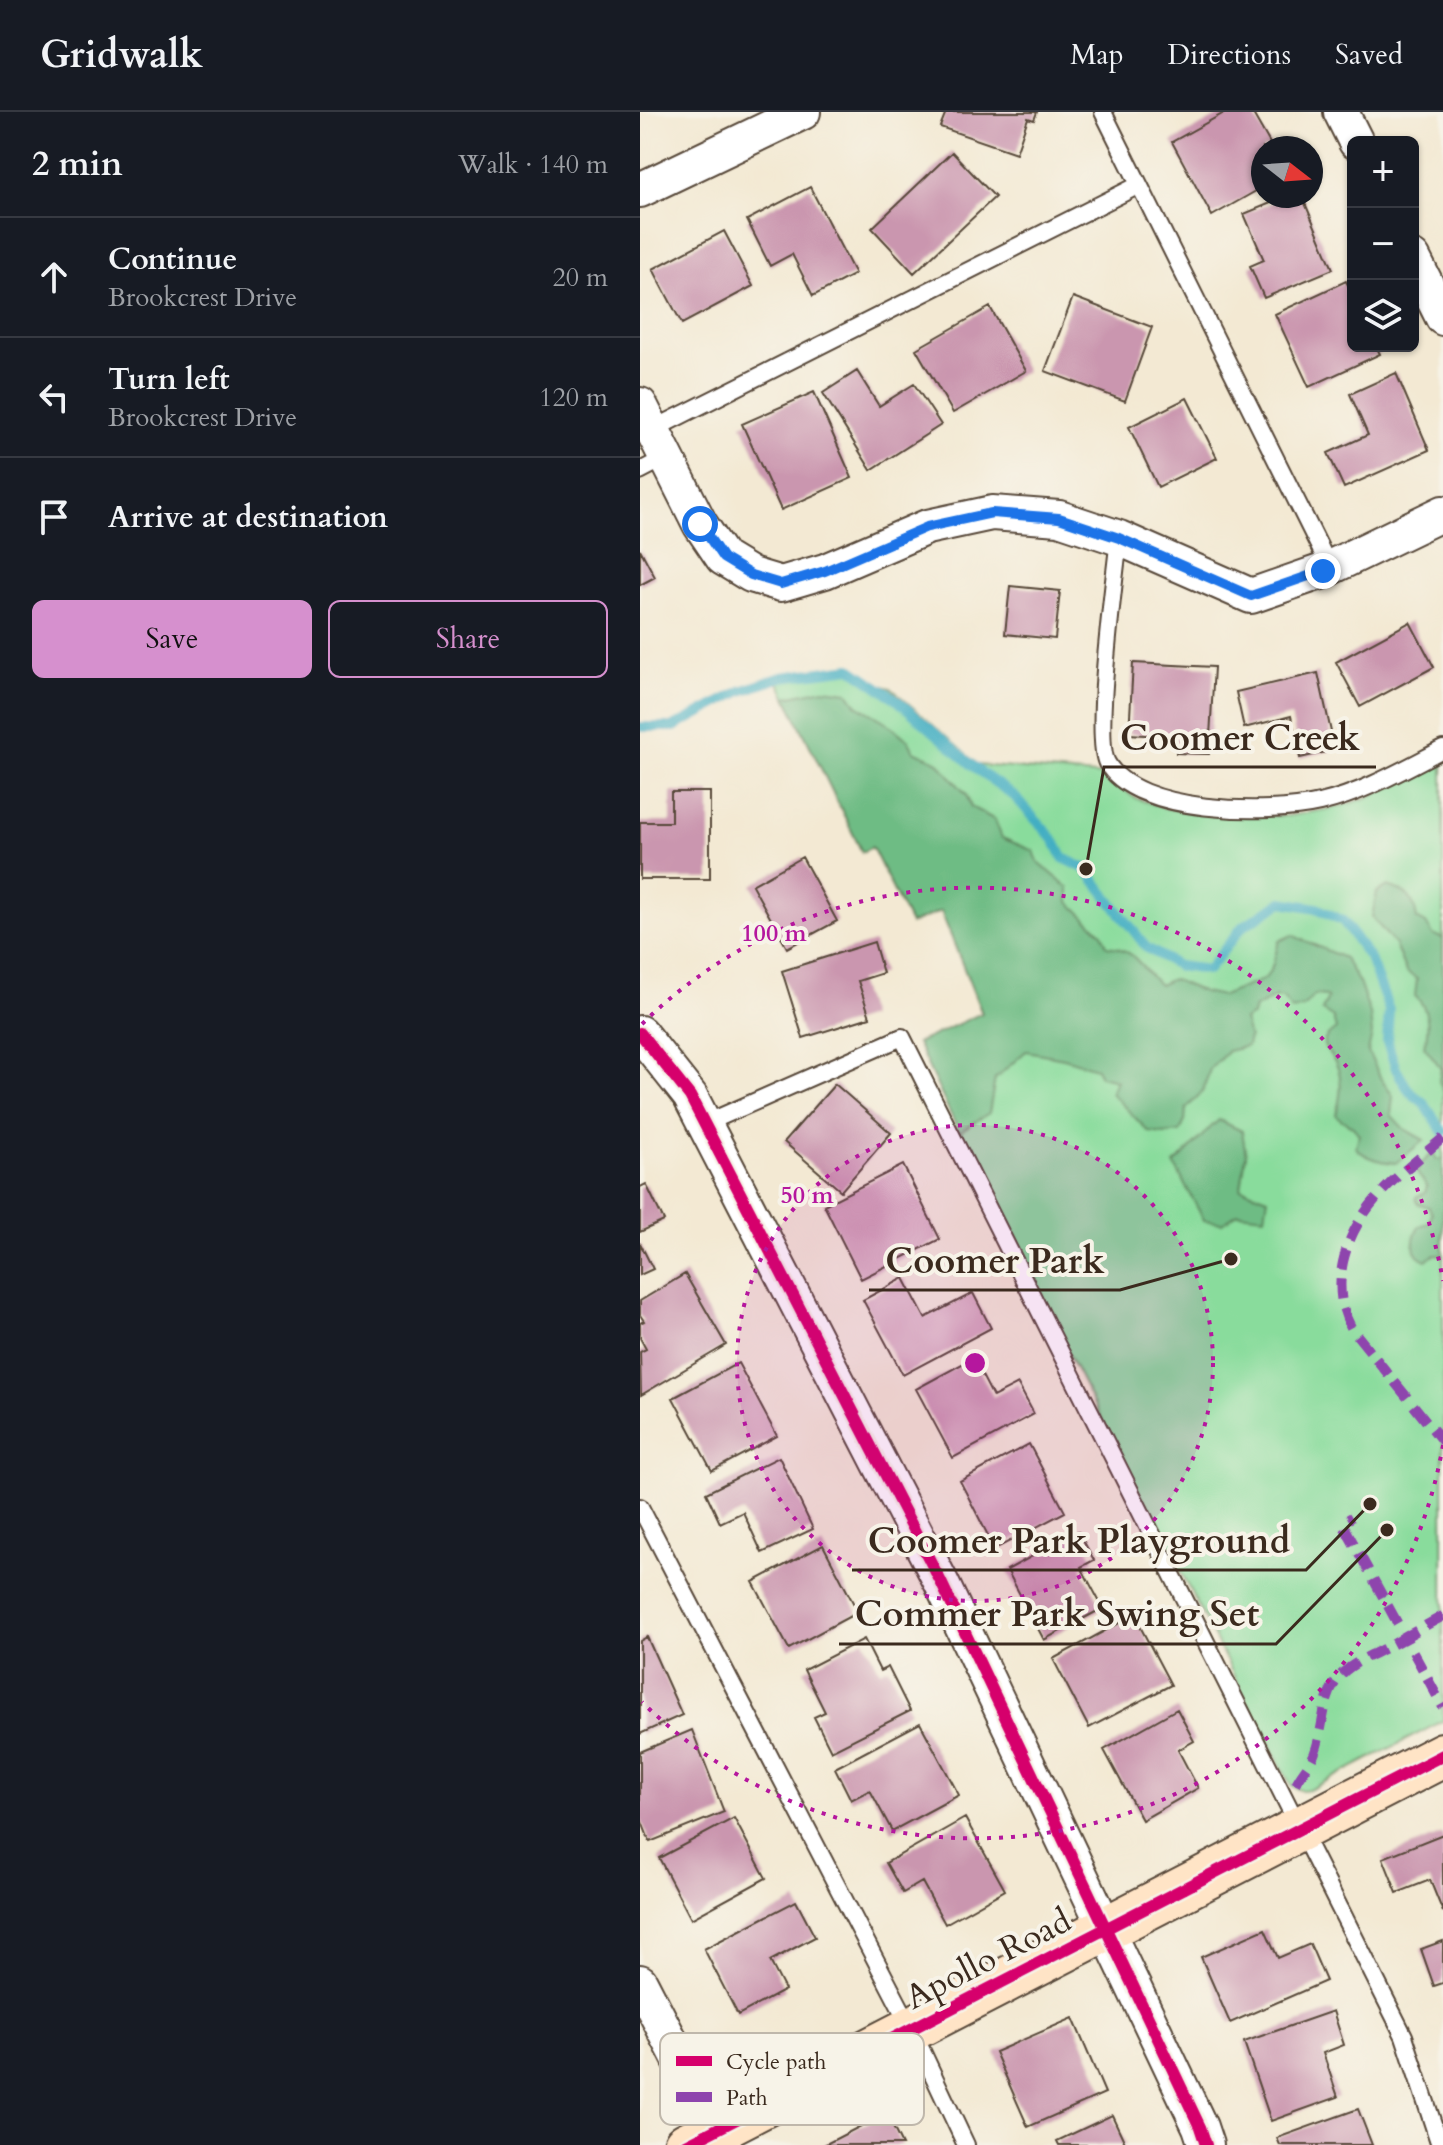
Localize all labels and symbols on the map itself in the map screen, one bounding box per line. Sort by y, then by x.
north arrow [1251,136,1323,208]
route start [682,506,718,542]
route end [1305,553,1341,589]
callout: Coomer Creek [1104,707,1376,767]
text: Coomer Creek [1120,714,1360,763]
text: 100 m [741,917,808,950]
text: 50 m [780,1179,834,1212]
callout: Coomer Park [869,1230,1120,1290]
text: Coomer Park [885,1237,1105,1286]
centre of rings [961,1349,989,1377]
callout: Coomer Park Playground [852,1510,1306,1570]
text: Coomer Park Playground [868,1517,1291,1566]
callout: Commer Park Swing Set [839,1584,1276,1644]
text: Commer Park Swing Set [855,1590,1260,1639]
street label: Apollo Road [897,1898,1079,2020]
legend [660,2033,924,2125]
text: Cycle path [726,2047,826,2077]
text: Path [726,2083,768,2113]

